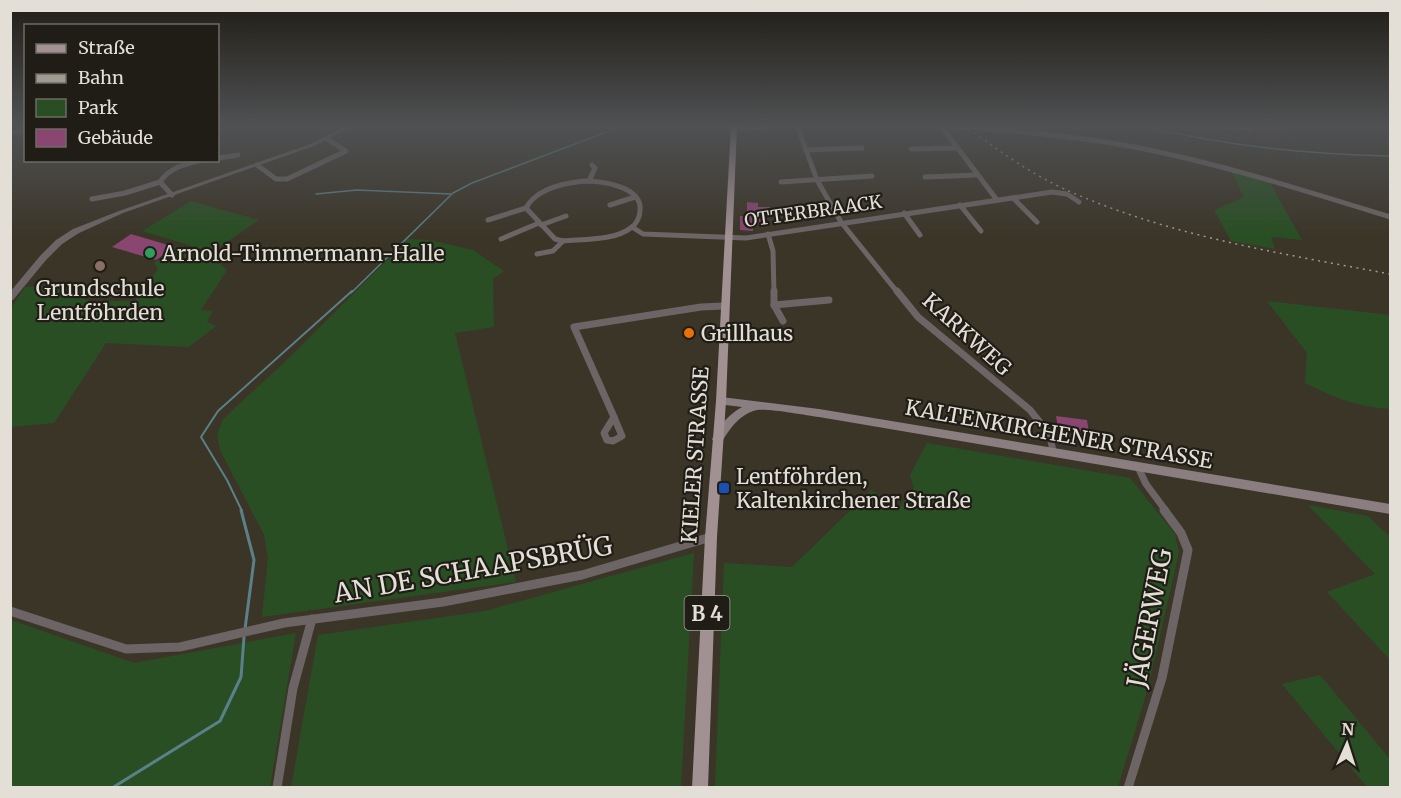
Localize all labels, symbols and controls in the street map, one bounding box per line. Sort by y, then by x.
legend [24,24,219,162]
text: Straße [78,36,135,59]
text: Bahn [78,66,124,89]
text: Park [78,96,119,119]
text: Gebäude [78,126,153,149]
street label: OTTERBRAACK [743,190,883,232]
place label: Arnold-Timmermann-Halle [161,240,444,267]
marker: Arnold-Timmermann-Halle [143,246,157,260]
marker: Grundschule Lentföhrden [93,259,107,273]
place label: Grundschule Lentföhrden [36,275,164,326]
street label: KARKWEG [917,287,1017,381]
place label: Grillhaus [701,320,793,347]
marker: Grillhaus [682,326,696,340]
street label: KIELER STRASSE [675,365,715,544]
street label: KALTENKIRCHENER STRASSE [903,394,1215,474]
place label: Lentföhrden, Kaltenkirchener Straße [736,463,971,514]
marker: Lentföhrden, Kaltenkirchener Straße [717,481,731,495]
street label: AN DE SCHAAPSBRÜG [330,528,615,610]
street label: JÄGERWEG [1119,545,1179,691]
road number: B 4 [684,596,730,630]
north arrow [1317,714,1377,774]
text: N [1341,719,1355,739]

